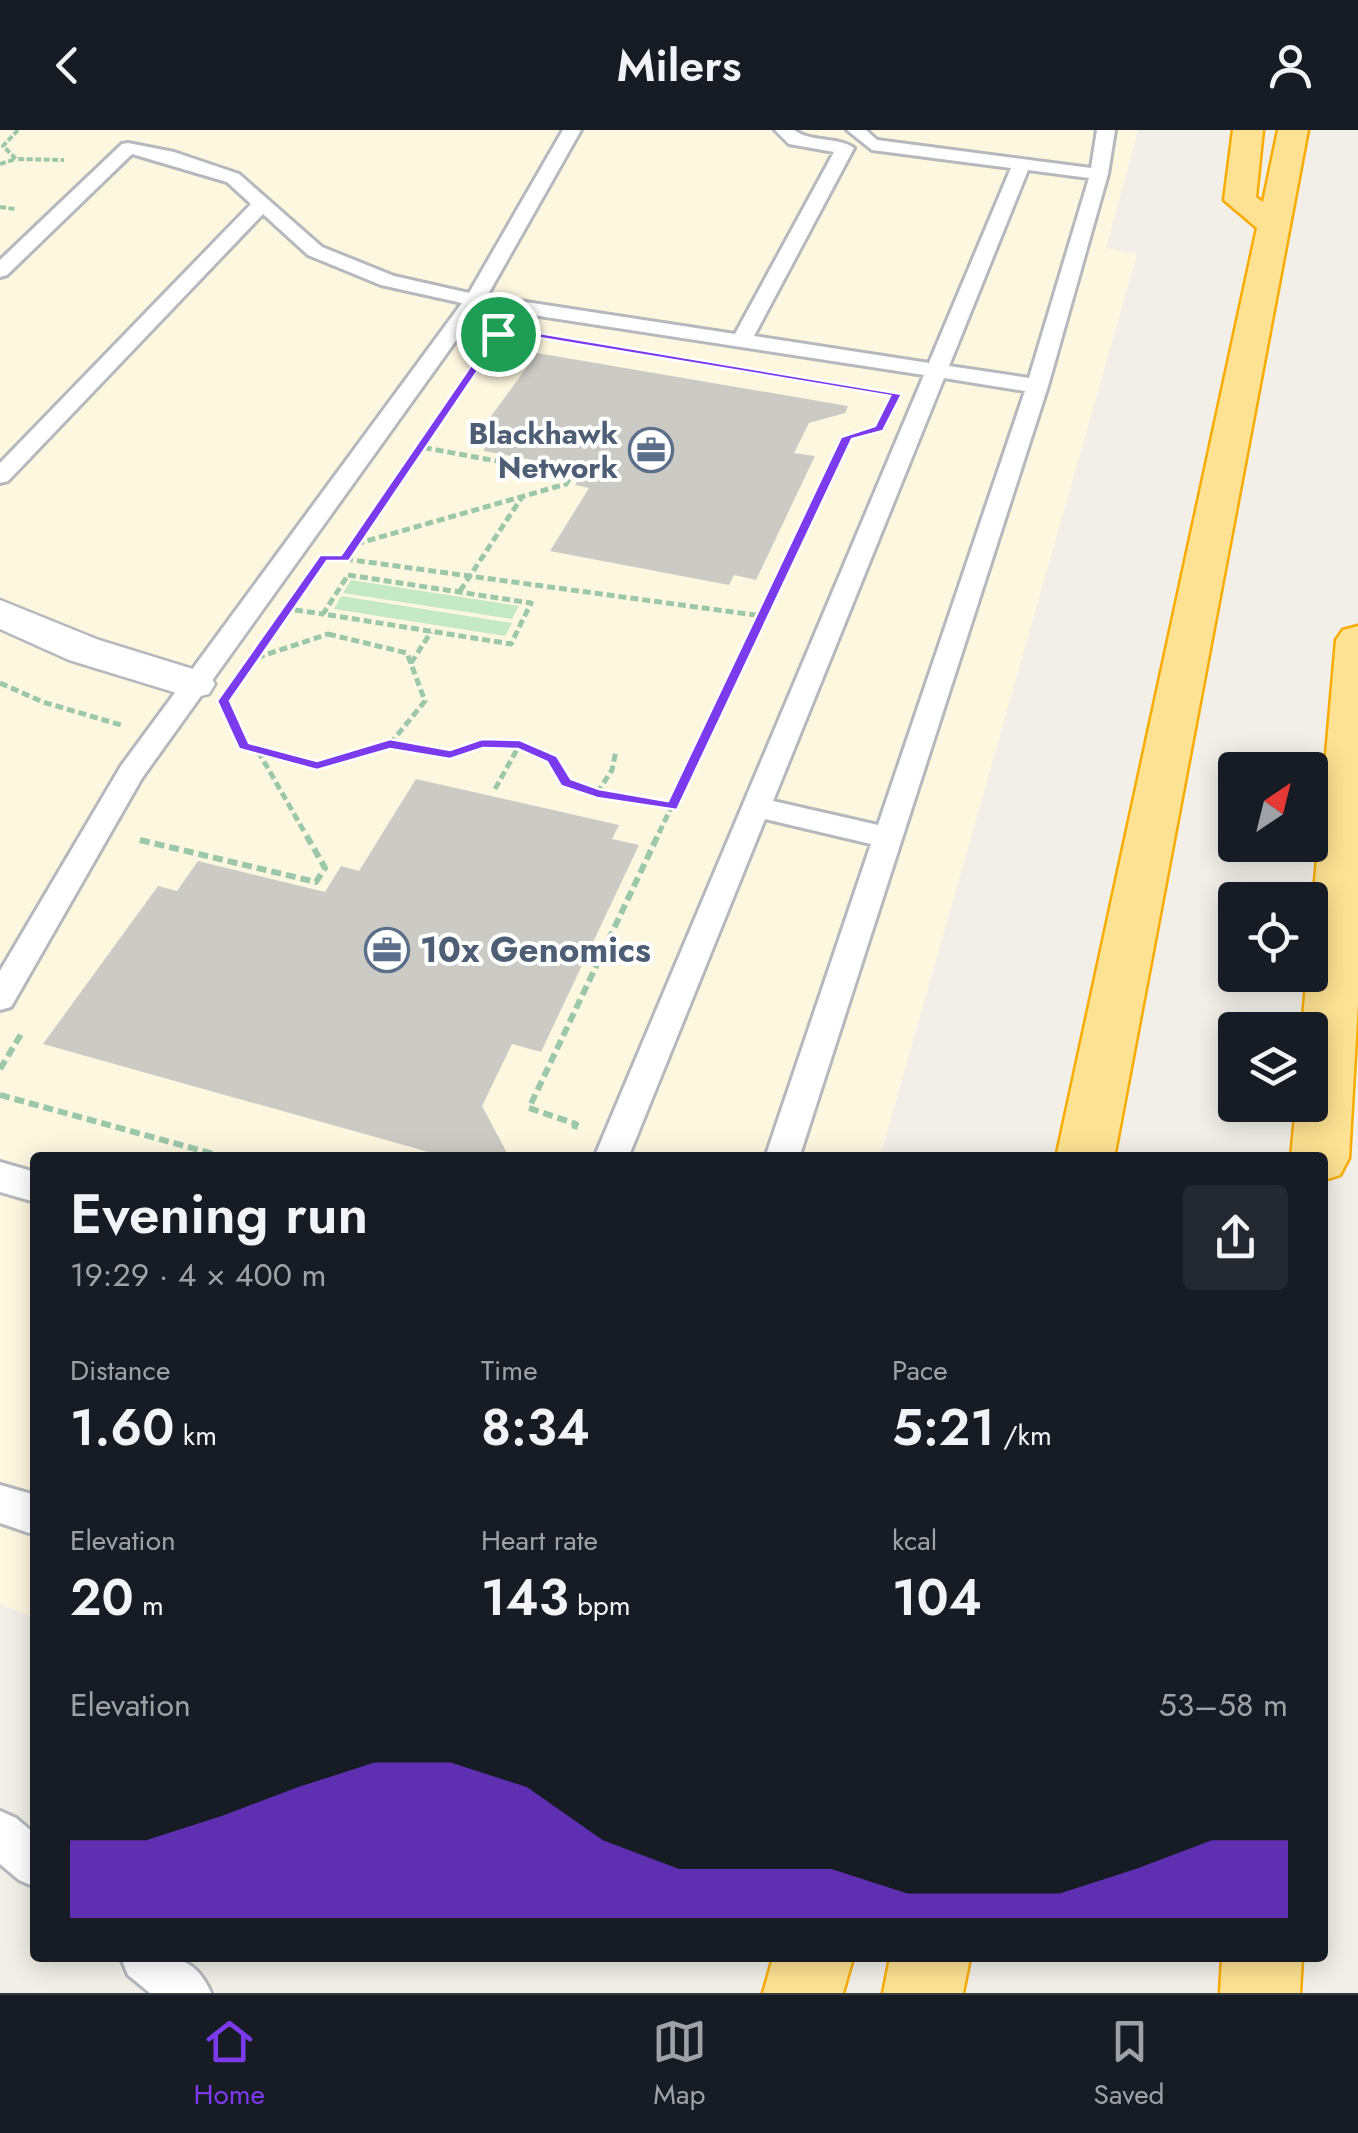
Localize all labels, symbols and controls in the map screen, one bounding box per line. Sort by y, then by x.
text: Milers [616,33,742,98]
icon: back [40,38,95,93]
icon: person [1263,38,1318,93]
pin [456,292,541,377]
icon: arrive [471,307,526,362]
place label: Blackhawk Network [468,412,619,489]
office icon: Blackhawk Network [628,427,674,473]
north arrow [1218,752,1328,862]
map controls [1218,752,1328,1122]
button: locate [1218,882,1328,992]
place label: 10x Genomics [420,925,651,975]
office icon: 10x Genomics [364,927,410,973]
button: layers [1218,1012,1328,1122]
text: Evening run [70,1174,368,1254]
button: share [1183,1185,1288,1290]
text: 19:29 · 4 × 400 m [70,1252,326,1298]
text: Distance [70,1350,170,1391]
text: Time [481,1350,538,1391]
text: Pace [892,1350,948,1391]
text: 1.60 [70,1391,174,1464]
text: 8:34 [481,1391,590,1464]
text: 5:21 [892,1391,995,1464]
text: km [174,1415,217,1456]
text: /km [995,1415,1052,1456]
text: Elevation [70,1520,176,1561]
text: Heart rate [481,1520,598,1561]
text: kcal [892,1520,937,1561]
text: 20 [70,1561,134,1634]
text: 143 [481,1561,569,1634]
text: 104 [892,1561,982,1634]
text: m [134,1585,164,1626]
text: bpm [569,1585,631,1626]
text: Elevation [70,1682,191,1728]
text: 53–58 m [1159,1682,1288,1728]
tab: Home [193,2014,265,2115]
tab: Map [652,2014,707,2115]
tab: Saved [1094,2014,1165,2115]

